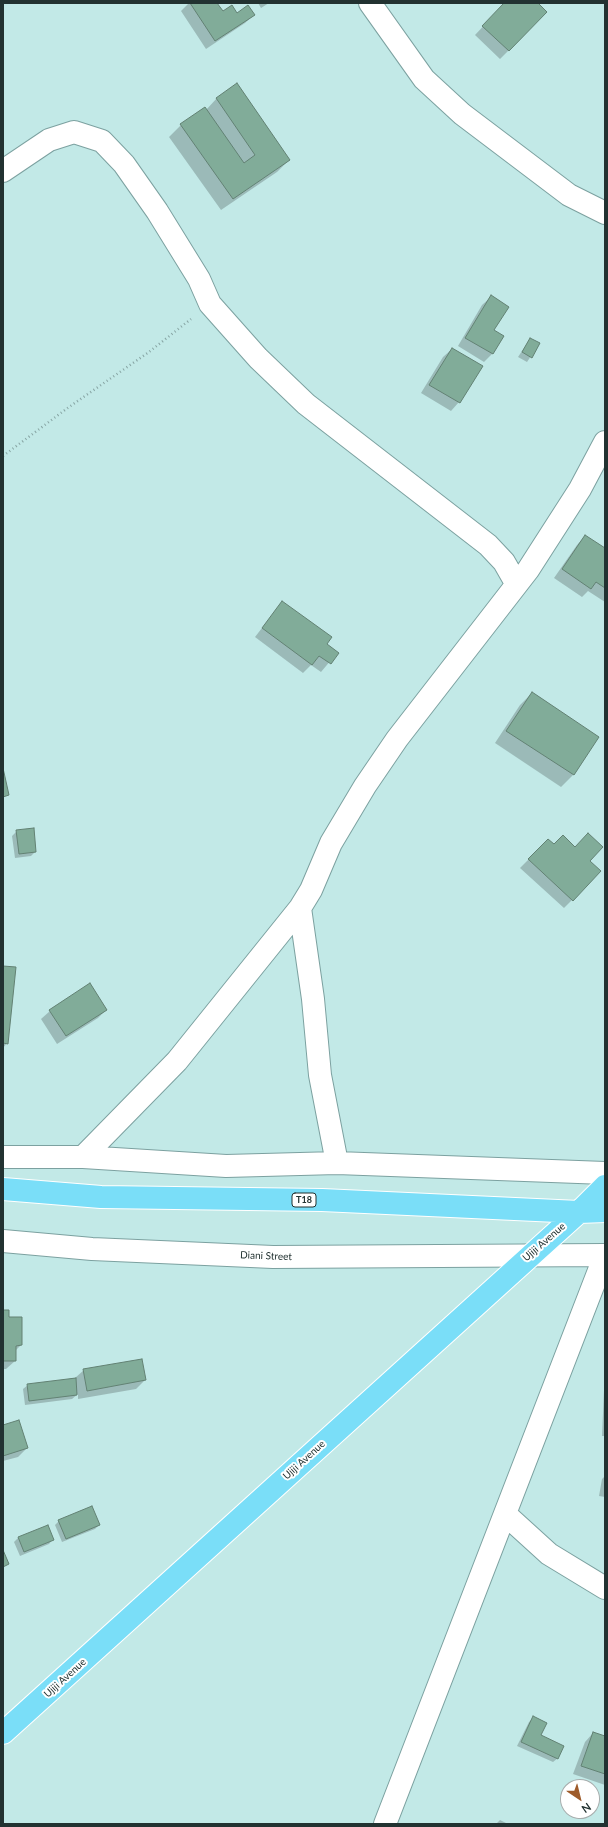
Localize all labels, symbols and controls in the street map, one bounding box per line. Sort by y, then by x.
road number: T18 [292,1193,316,1207]
street label: Ujiji Avenue [520,1220,568,1264]
street label: Diani Street [240,1249,292,1263]
street label: Ujiji Avenue [280,1438,328,1482]
street label: Ujiji Avenue [41,1656,89,1700]
north arrow [560,1779,600,1819]
text: N [579,1801,594,1816]

